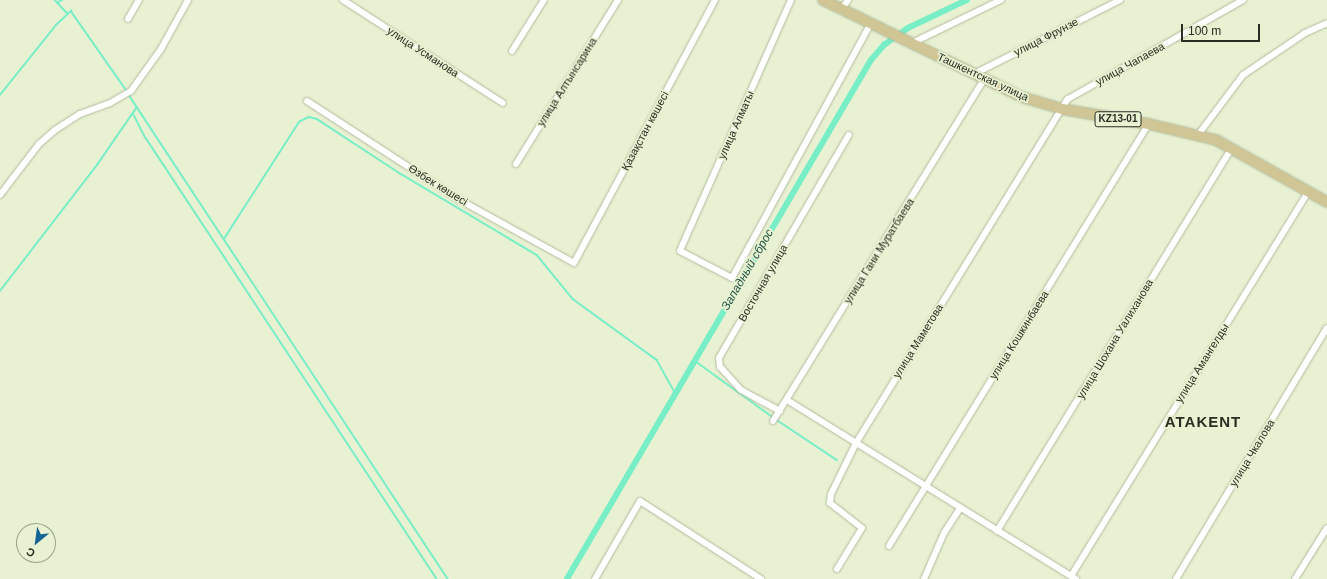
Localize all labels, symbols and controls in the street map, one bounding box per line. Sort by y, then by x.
street label: улица Фрунзе [1012,15,1080,59]
scale bar [1183,16,1262,42]
street label: улица Усманова [385,24,461,80]
text: 100 m [1188,24,1221,38]
street label: улица Алтынсарина [534,35,600,129]
street label: улица Чапаева [1093,40,1167,88]
street label: Ташкентская улица [935,50,1031,104]
street label: Қазақстан көшесі [619,89,671,173]
street label: улица Алматы [715,89,757,161]
road number: KZ13-01 [1094,111,1142,127]
street label: Өзбек көшесі [406,162,470,208]
street label: улица Гани Муратбаева [841,196,917,306]
water label: Западный сброс [719,227,777,313]
street label: Восточная улица [736,242,790,324]
street label: улица Шохана Уалиханова [1074,277,1156,401]
street label: улица Кошкинбаева [986,288,1052,382]
street label: улица Маметова [890,302,946,380]
street label: улица Амангелды [1172,321,1232,405]
district label: ATAKENT [1165,413,1241,431]
street label: улица Чкалова [1227,417,1277,489]
north arrow [16,523,56,563]
text: С [24,545,37,560]

